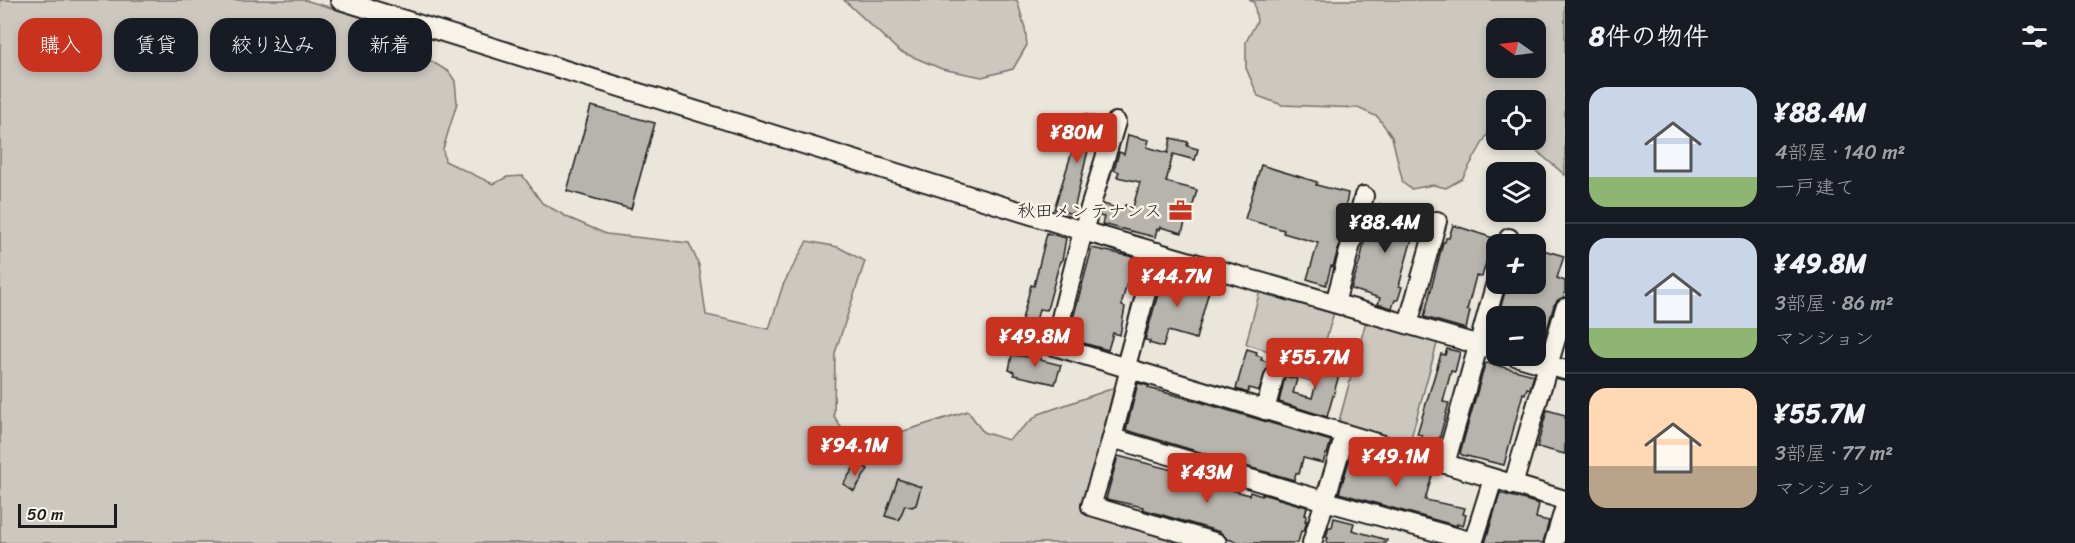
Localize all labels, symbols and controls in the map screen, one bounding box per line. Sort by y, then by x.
text: 8件の物件 [1589,13,1709,59]
chip: 購入 [18,18,102,72]
chip: 賃貸 [114,18,198,72]
chip: 絞り込み [210,18,336,72]
chip: 新着 [348,18,432,72]
north arrow [1486,18,1546,78]
map controls [1486,18,1546,366]
icon: filters [2018,20,2051,53]
text: ¥88.4M [1775,89,1866,135]
button: locate [1486,90,1546,150]
icon: home [1637,111,1709,183]
pin: ¥80M [1041,113,1113,164]
text: ¥80M [1051,115,1103,150]
text: 4部屋 · 140 m² [1775,135,1905,170]
button: layers [1486,162,1546,222]
text: 一戸建て [1775,170,1855,205]
place label: 秋田メンテナンス [1017,195,1162,227]
office icon: 秋田メンテナンス [1167,198,1193,224]
pin: ¥88.4M [1336,203,1434,254]
text: ¥88.4M [1350,205,1420,240]
button: + [1486,234,1546,294]
text: ¥49.8M [1775,240,1866,286]
pin: ¥44.7M [1128,257,1226,308]
text: ¥44.7M [1142,259,1212,294]
icon: home [1637,262,1709,334]
text: 3部屋 · 86 m² [1775,286,1894,321]
button: − [1486,306,1546,366]
pin: ¥49.8M [986,317,1084,368]
text: ¥49.8M [1000,319,1070,354]
text: マンション [1775,321,1874,356]
pin: ¥55.7M [1266,338,1364,389]
text: ¥55.7M [1280,340,1350,375]
text: ¥55.7M [1775,390,1865,436]
icon: home [1637,412,1709,484]
pin: ¥94.1M [806,426,904,477]
text: ¥94.1M [822,428,888,463]
text: 3部屋 · 77 m² [1775,436,1893,471]
pin: ¥49.1M [1347,437,1445,488]
text: ¥49.1M [1363,439,1429,474]
pin: ¥43M [1171,453,1243,504]
text: ¥43M [1182,455,1232,490]
text: マンション [1775,471,1874,506]
text: 50 m [27,500,63,529]
scale bar [18,501,117,528]

